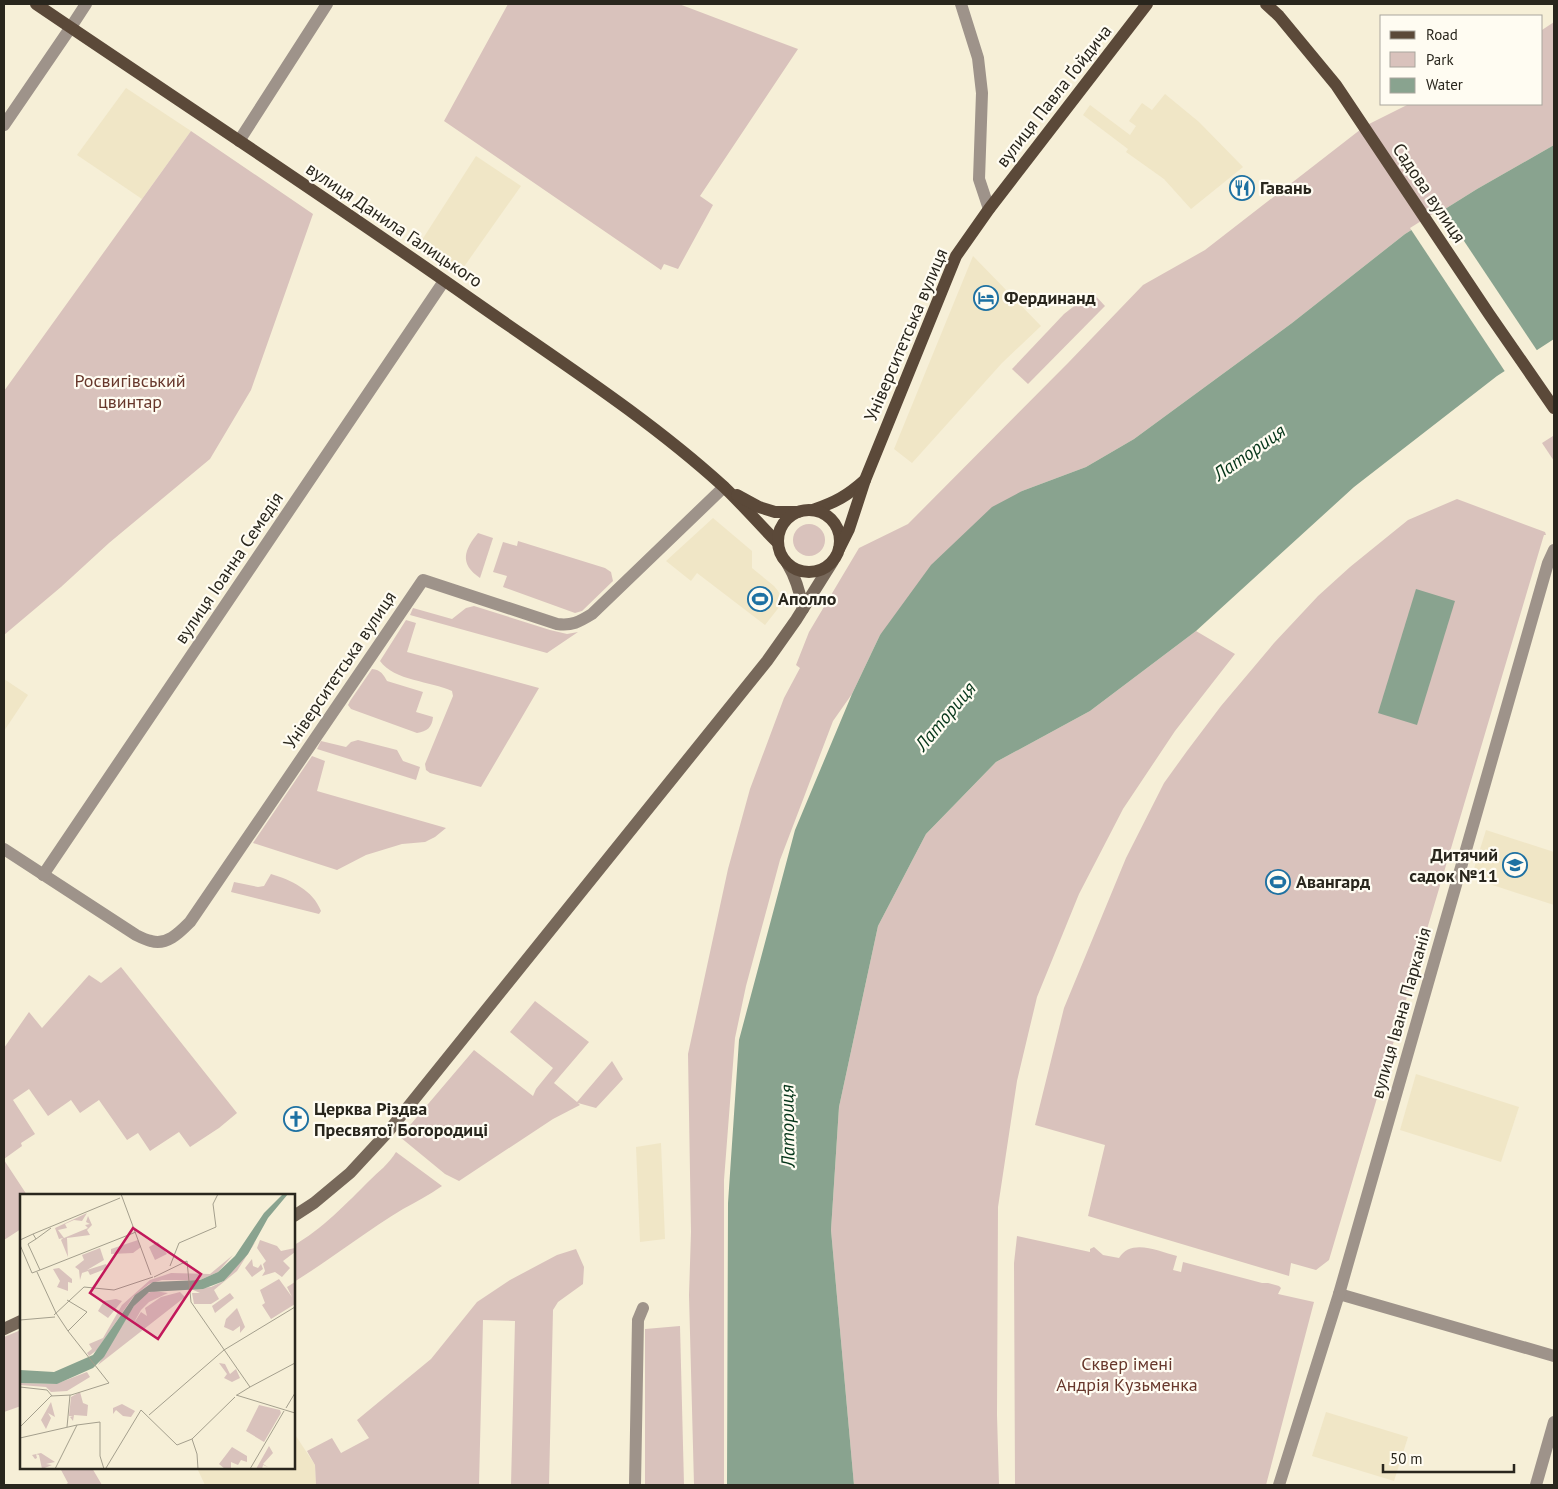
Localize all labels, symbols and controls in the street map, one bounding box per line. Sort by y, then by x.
legend [1380,15,1543,105]
street label: вулиця Павла Ґойдича [991,20,1116,172]
text: Road [1426,25,1458,44]
text: Park [1426,50,1454,69]
text: Water [1426,75,1463,94]
street label: Садова вулиця [1388,138,1471,247]
street label: вулиця Данила Галицького [302,157,487,292]
restaurant icon: Гавань [1229,175,1255,201]
place label: Гавань [1260,176,1312,199]
street label: Університетська вулиця [859,245,952,425]
hotel icon: Фердинанд [973,285,999,311]
place label: Фердинанд [1004,286,1096,309]
park label: Росвигівський цвинтар [74,369,186,413]
water label: Латориця [1207,418,1290,486]
street label: вулиця Іоанна Семедія [169,487,288,648]
street label: Університетська вулиця [278,586,401,753]
sports icon: Аполло [747,586,773,612]
place label: Аполло [778,587,837,610]
water label: Латориця [909,676,981,756]
place label: Дитячий садок №11 [1409,843,1498,887]
school or university icon: Дитячий садок №11 [1502,852,1528,878]
sports icon: Авангард [1265,869,1291,895]
place label: Авангард [1296,870,1370,893]
street label: вулиця Івана Парканія [1365,925,1436,1101]
water label: Латориця [774,1084,800,1169]
place label: Церква Різдва Пресвятої Богородиці [314,1097,488,1141]
church icon: Церква Різдва Пресвятої Богородиці [283,1106,309,1132]
inset map [20,1194,295,1469]
park label: Сквер імені Андрія Кузьменка [1056,1352,1198,1396]
scale bar [1383,1442,1514,1474]
text: 50 m [1390,1449,1423,1468]

